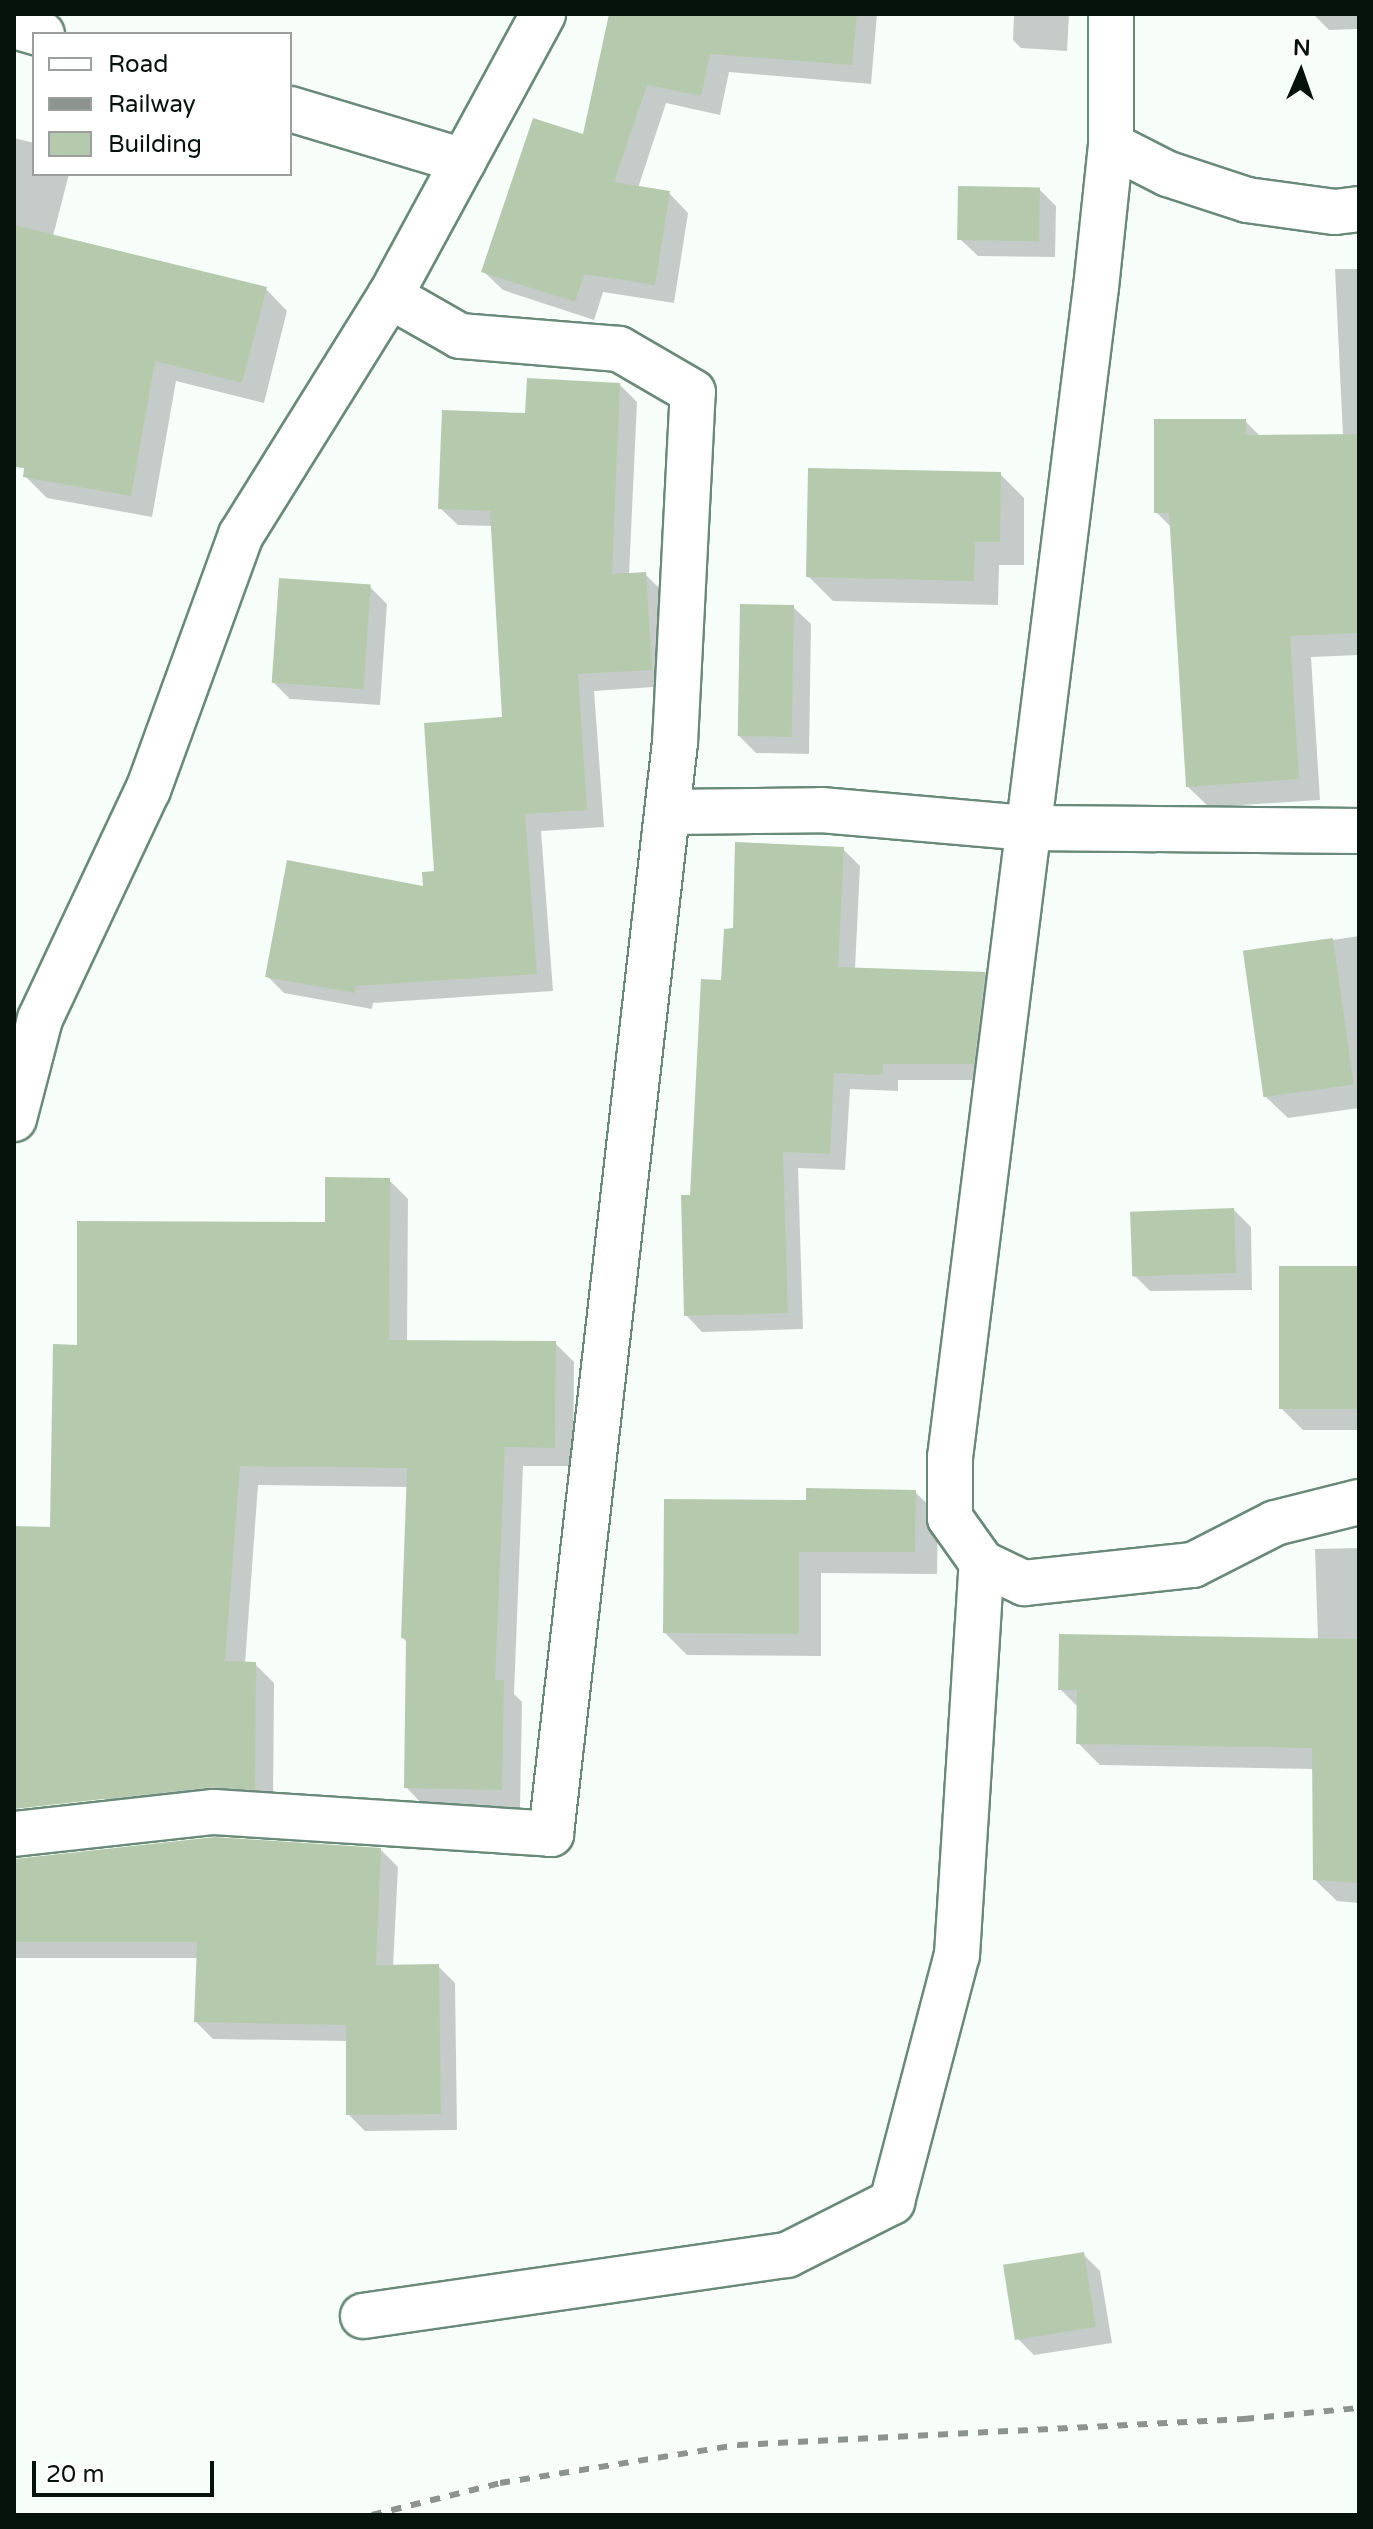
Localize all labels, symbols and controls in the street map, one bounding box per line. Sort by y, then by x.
legend [32,32,292,176]
north arrow [1261,32,1341,112]
text: N [1293,35,1311,61]
text: Road [108,50,168,79]
text: Railway [108,90,196,119]
text: Building [108,130,202,159]
scale bar [36,2445,218,2495]
text: 20 m [46,2460,104,2489]

